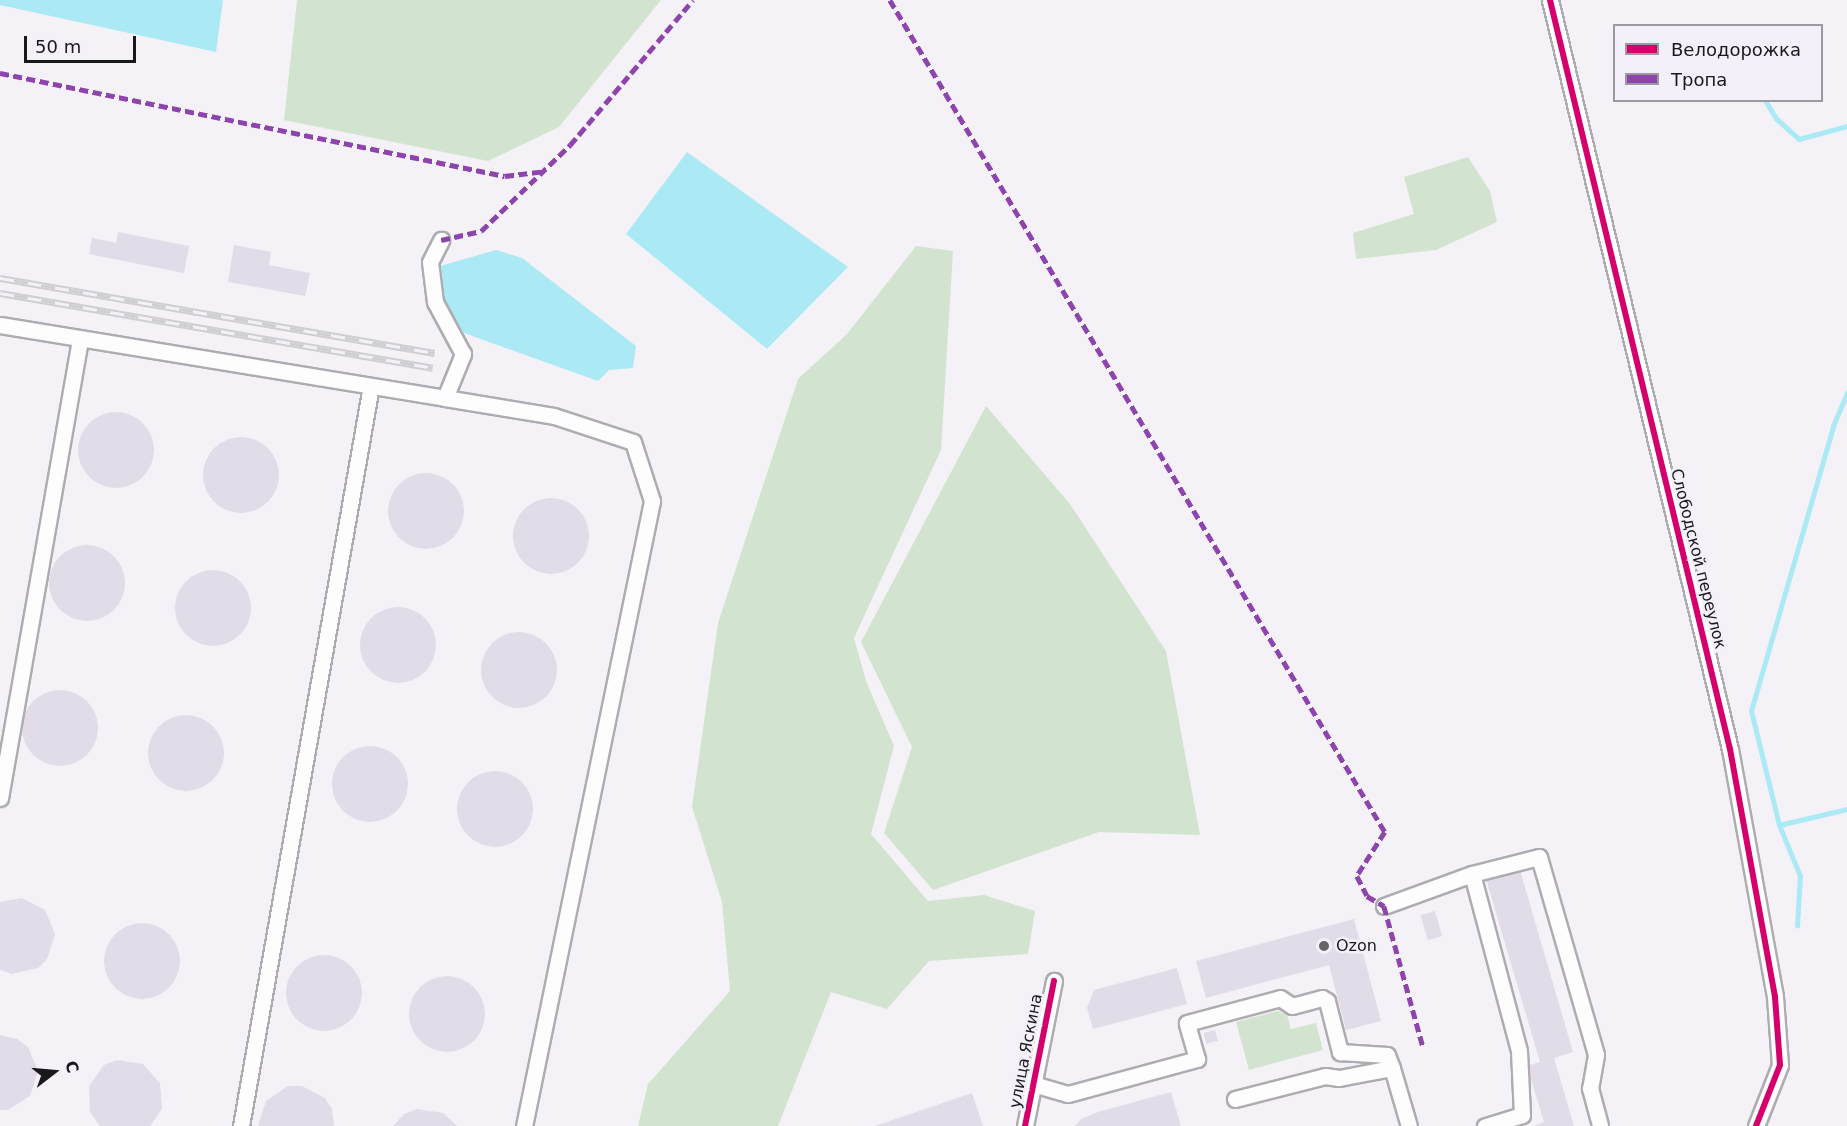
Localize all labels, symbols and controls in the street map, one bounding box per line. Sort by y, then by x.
scale bar [27,24,140,62]
legend [1613,24,1823,102]
text: 50 m [35,36,81,57]
text: Велодорожка [1671,39,1801,60]
text: Тропа [1671,69,1727,90]
street label: Слободской переулок [1666,467,1730,651]
place label: Ozon [1336,936,1377,956]
marker: Ozon [1317,939,1331,953]
street label: улица Яскина [1005,992,1047,1110]
north arrow [24,1042,84,1102]
text: С [61,1059,83,1075]

